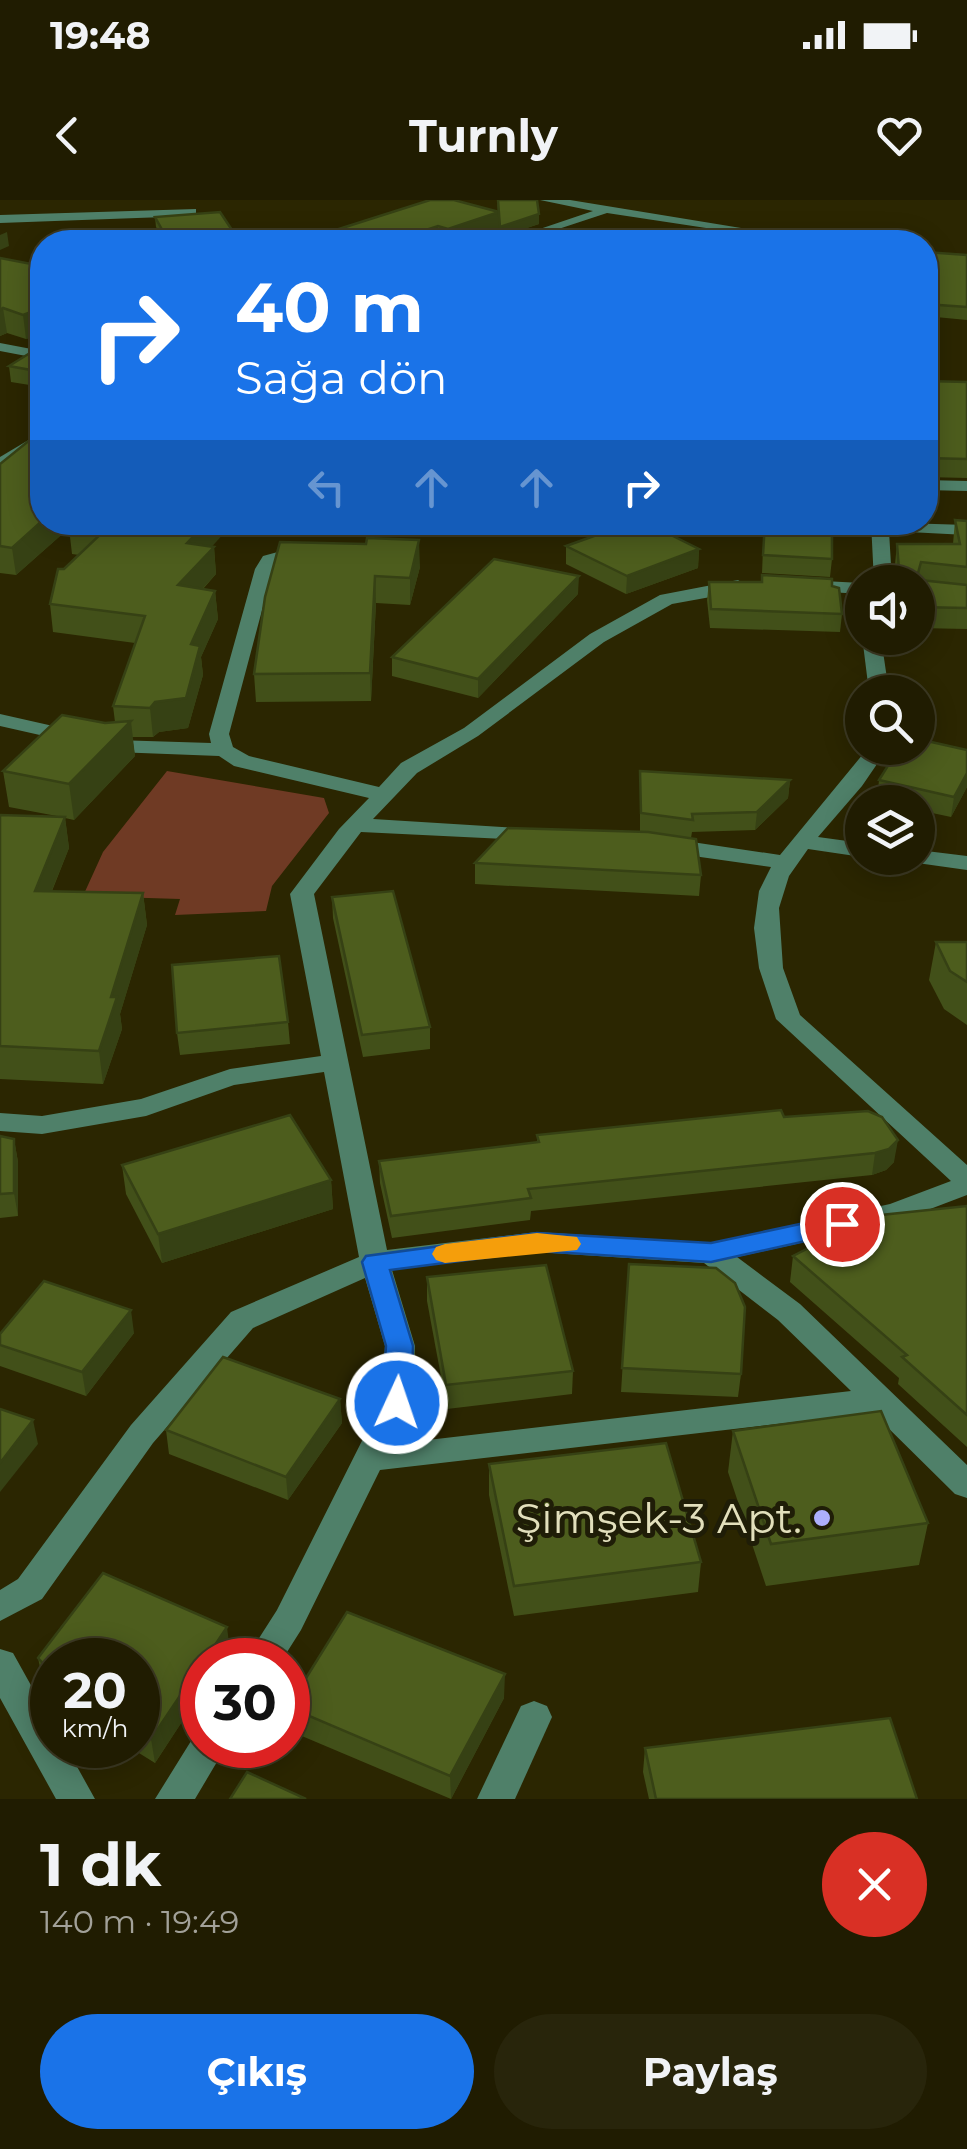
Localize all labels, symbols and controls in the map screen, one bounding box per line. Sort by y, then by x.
text: 19:48 [50,12,151,59]
icon: back [40,108,95,163]
text: Turnly [409,108,558,163]
icon: heart [872,108,927,163]
text: 40 m [235,264,424,350]
icon: right [70,270,200,400]
text: Sağa dön [235,350,448,405]
icon: left [299,460,354,515]
icon: ahead [404,460,459,515]
icon: ahead [509,460,564,515]
icon: right [614,460,669,515]
map controls [845,565,935,875]
button: sound [845,565,935,655]
button: search [845,675,935,765]
button: layers [845,785,935,875]
pin [800,1182,885,1267]
icon: arrive [815,1197,870,1252]
position arrow [345,1351,449,1455]
place label: Şimşek-3 Apt. [515,1492,802,1544]
marker: Şimşek-3 Apt. [811,1507,833,1529]
speed limit sign: 30 [180,1638,310,1768]
text: 20 [63,1660,127,1721]
text: km/h [62,1713,128,1743]
text: 1 dk [40,1828,161,1901]
button: close [822,1832,927,1937]
text: 140 m · 19:49 [40,1902,239,1941]
button: Çıkış [40,2014,474,2129]
button: Paylaş [494,2014,927,2129]

